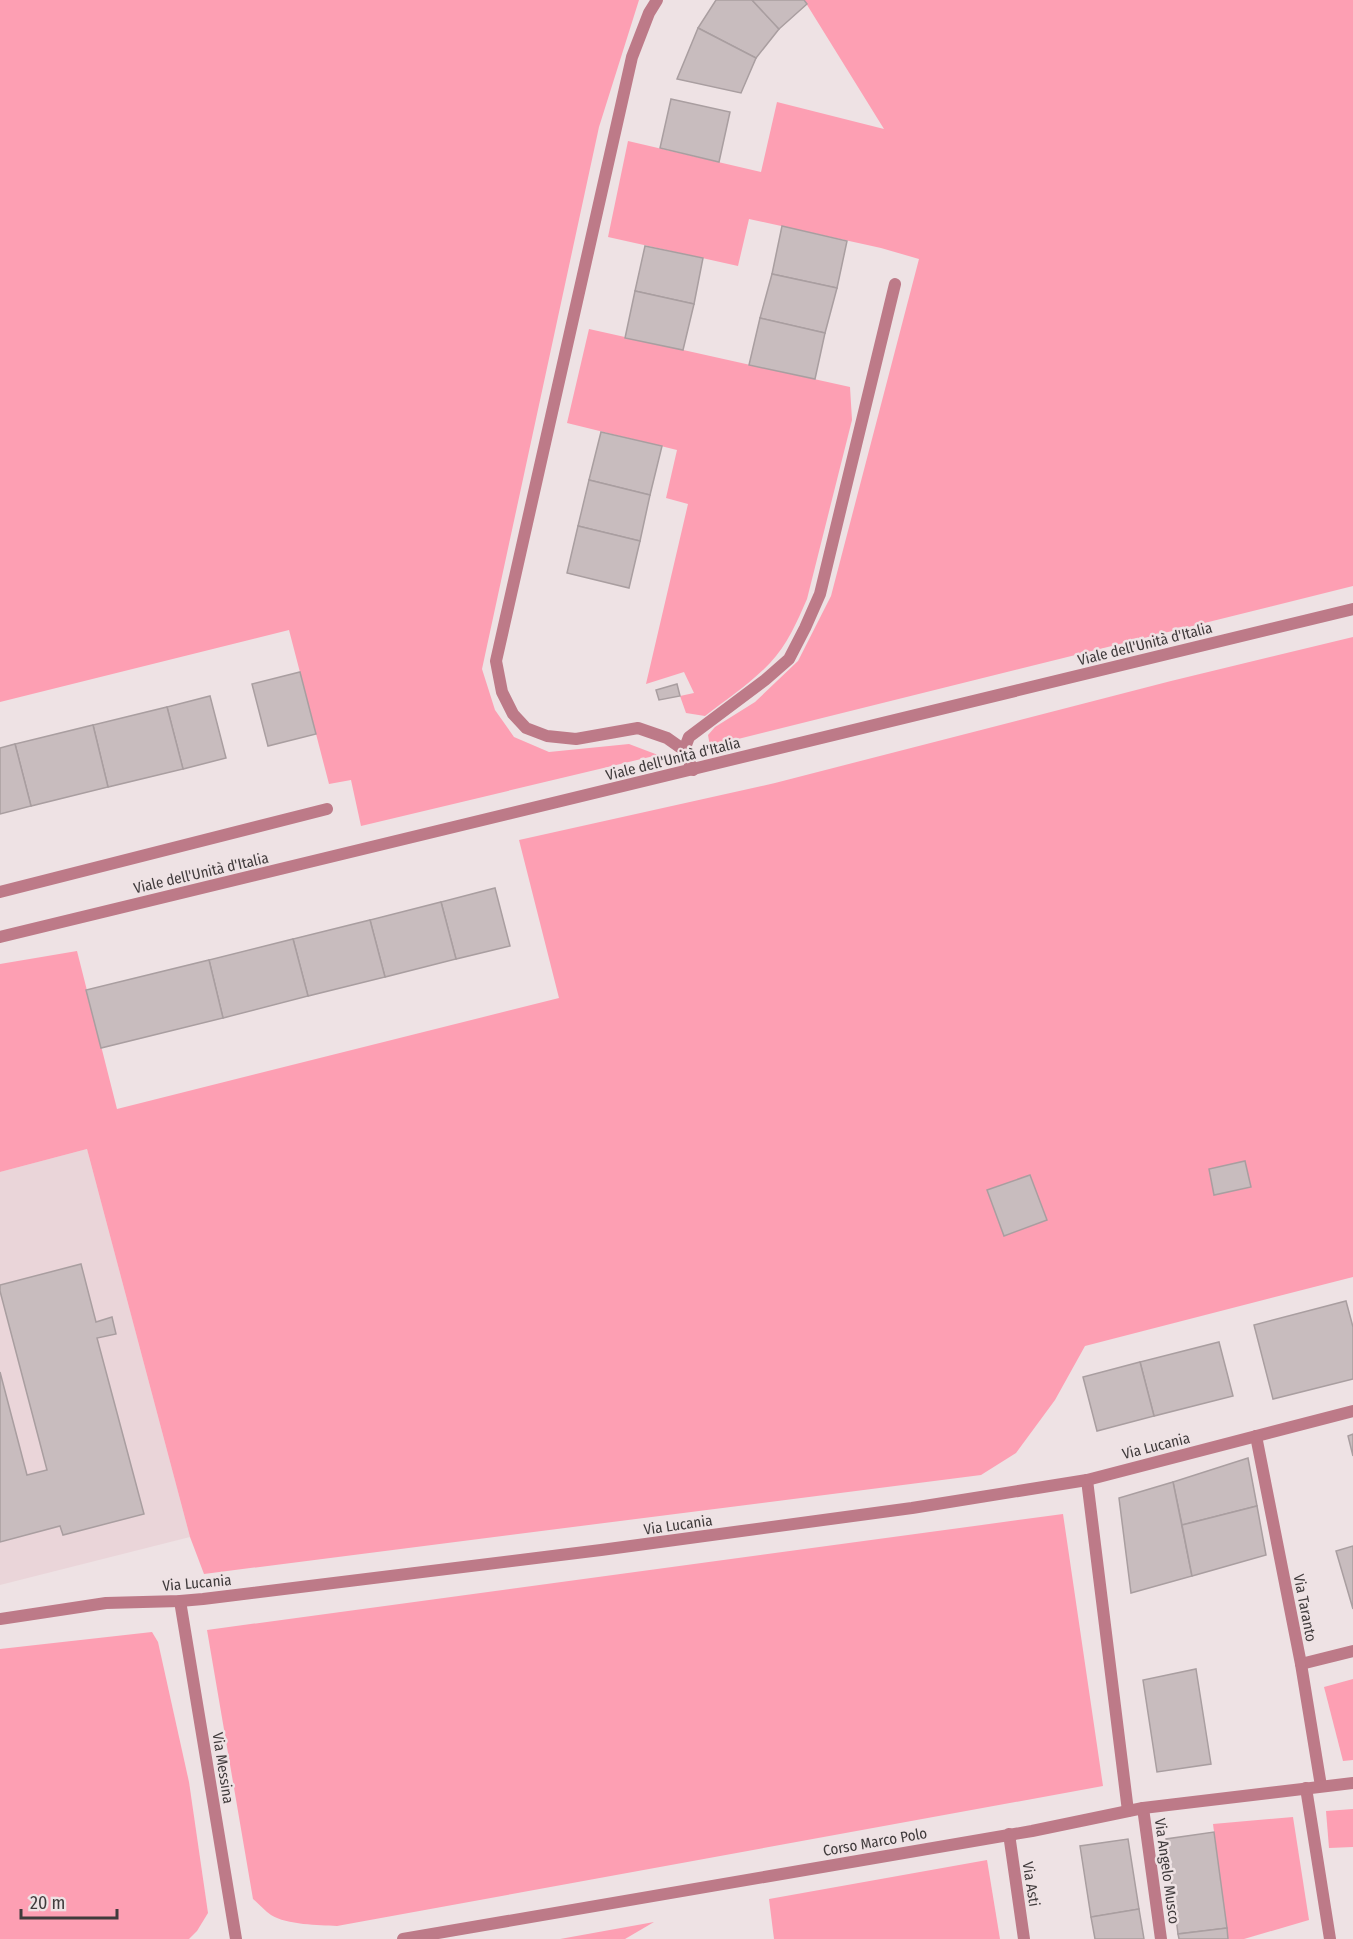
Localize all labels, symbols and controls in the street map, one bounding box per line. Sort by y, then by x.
street label: Viale dell'Unità d'Italia [1076,619,1214,669]
street label: Viale dell'Unità d'Italia [604,734,742,784]
street label: Viale dell'Unità d'Italia [132,849,270,897]
street label: Via Lucania [1120,1429,1192,1463]
street label: Via Lucania [642,1511,714,1539]
street label: Via Lucania [162,1571,232,1595]
street label: Via Taranto [1290,1573,1320,1643]
street label: Via Messina [208,1731,238,1805]
street label: Via Angelo Musco [1151,1817,1183,1925]
street label: Corso Marco Polo [821,1824,929,1860]
street label: Via Asti [1019,1860,1043,1908]
scale bar [21,1882,117,1920]
text: 20 m [30,1892,65,1914]

